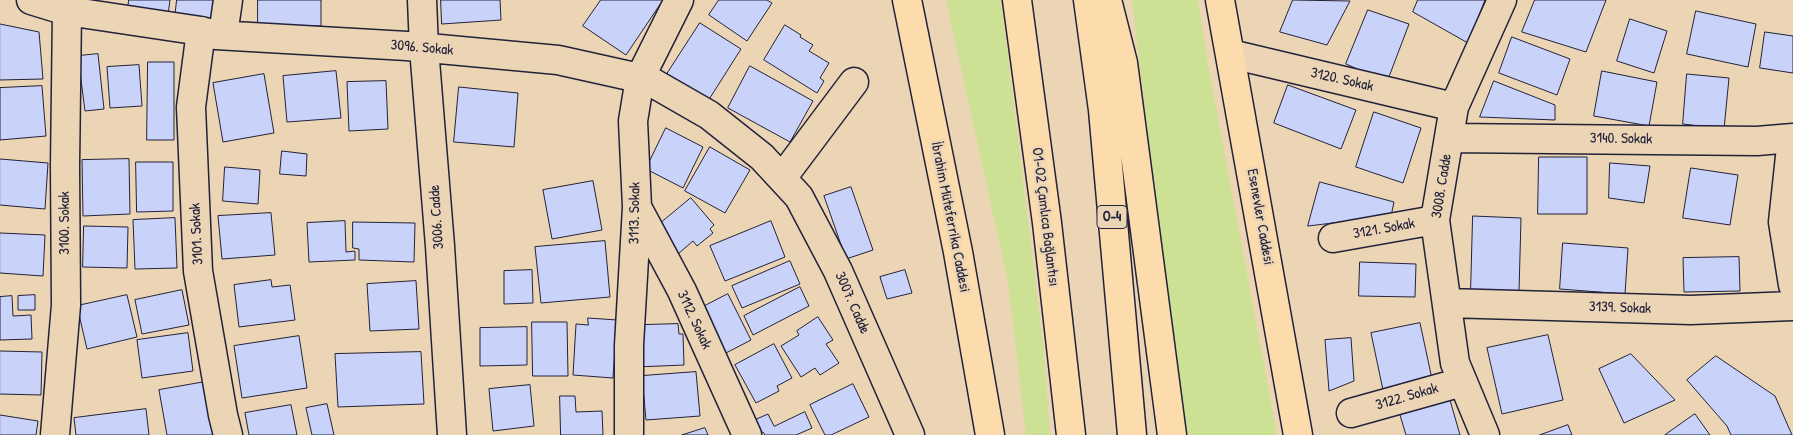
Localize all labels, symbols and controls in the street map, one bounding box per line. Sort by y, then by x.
street label: 3096. Sokak [390,36,454,60]
street label: 3120. Sokak [1309,64,1375,96]
street label: 3140. Sokak [1590,129,1652,149]
street label: İbrahim Müteferrika Caddesi [927,140,973,294]
street label: O1-O2 Çamlıca Bağlantısı [1028,146,1062,288]
street label: 3008. Cadde [1428,152,1456,220]
street label: Esenevler Caddesi [1243,168,1277,266]
street label: 3113. Sokak [625,182,645,244]
street label: 3006. Cadde [426,184,448,250]
street label: 3100. Sokak [56,191,74,255]
street label: 3101. Sokak [186,202,208,266]
road number: O-4 [1097,206,1127,228]
street label: 3121. Sokak [1352,215,1416,243]
street label: 3007. Cadde [830,269,874,337]
street label: 3112. Sokak [673,288,715,352]
street label: 3139. Sokak [1589,298,1651,318]
street label: 3122. Sokak [1374,380,1440,414]

